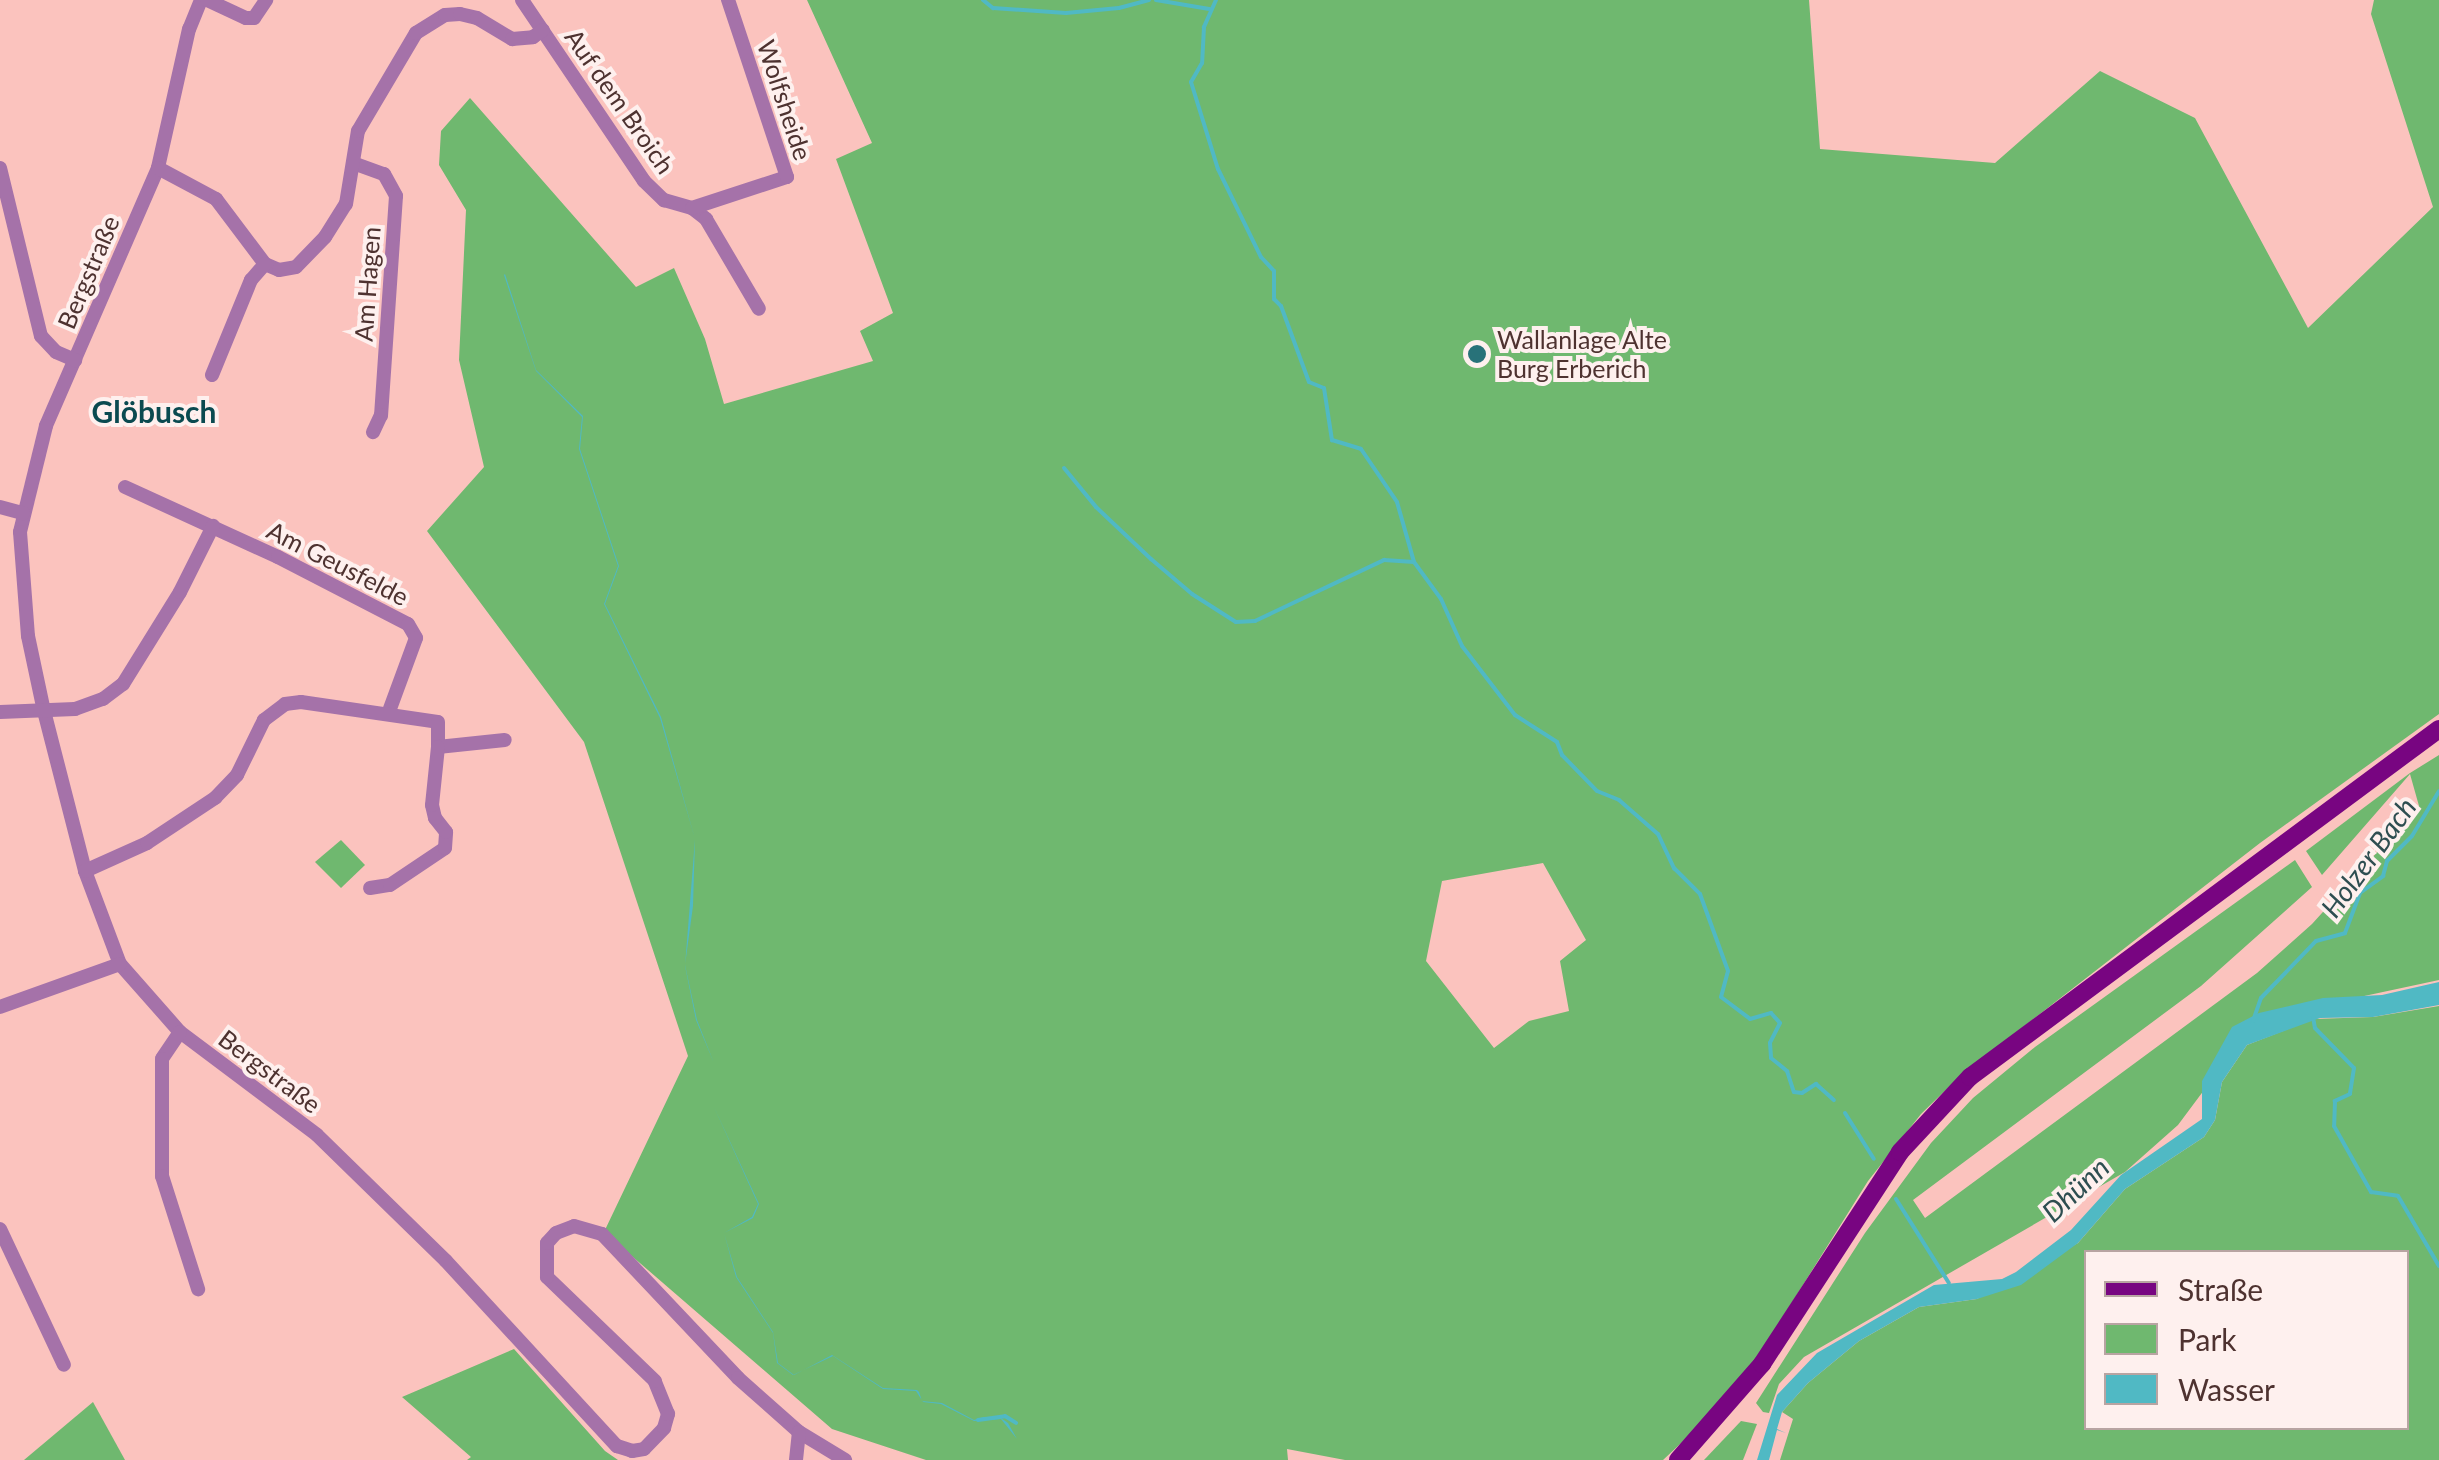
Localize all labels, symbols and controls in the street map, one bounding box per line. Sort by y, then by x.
street label: Auf dem Broich [559,23,681,179]
street label: Wolfsheide [751,36,819,164]
street label: Bergstraße [51,211,125,333]
street label: Am Hagen [348,226,386,342]
place label: Wallanlage Alte Burg Erberich [1497,325,1668,384]
marker: Wallanlage Alte Burg Erberich [1466,343,1488,365]
district label: Glöbusch [92,393,216,429]
street label: Am Geusfelde [262,515,414,611]
water label: Holzer Bach [2313,791,2423,923]
street label: Bergstraße [213,1023,327,1119]
water label: Dhünn [2035,1150,2115,1228]
legend [2084,1250,2409,1430]
text: Straße [2178,1271,2263,1307]
text: Park [2178,1321,2237,1357]
text: Wasser [2178,1371,2275,1407]

